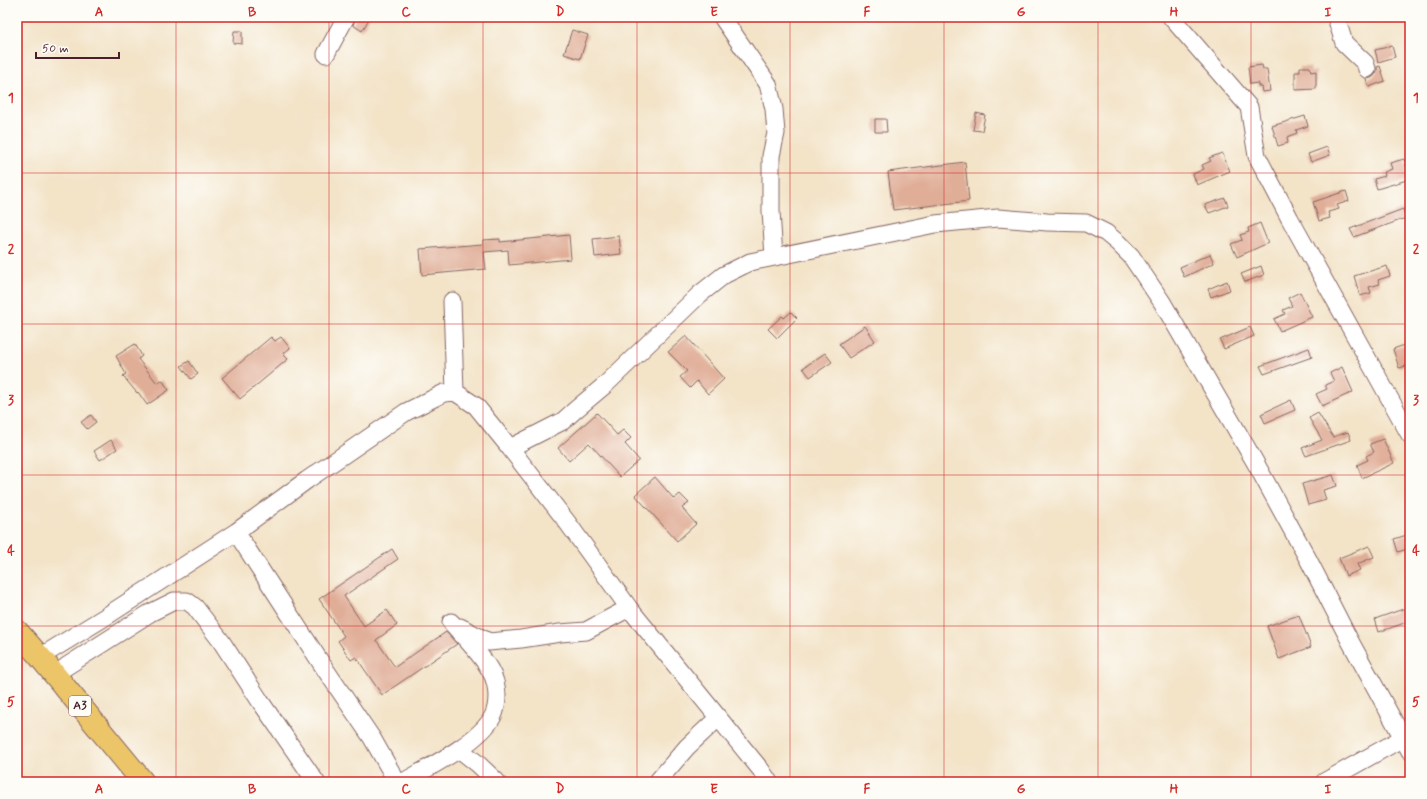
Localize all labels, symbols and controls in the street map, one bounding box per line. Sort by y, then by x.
text: A [95,4,103,21]
text: B [248,4,257,21]
text: C [401,4,411,21]
text: D [556,4,565,21]
text: E [710,4,718,21]
text: F [864,4,871,21]
text: G [1017,4,1026,21]
text: H [1170,4,1179,21]
text: I [1325,4,1332,21]
scale bar [36,34,119,60]
text: 50 m [42,41,69,57]
text: 1 [8,90,14,107]
text: 1 [1413,90,1419,107]
text: 2 [8,241,15,258]
text: 2 [1413,241,1420,258]
text: 3 [8,392,14,409]
text: 3 [1413,392,1419,409]
text: 4 [7,543,15,560]
text: 4 [1412,543,1420,560]
text: 5 [7,694,15,711]
text: 5 [1412,694,1420,711]
road number: A3 [69,696,91,716]
text: A [95,781,103,798]
text: B [248,781,257,798]
text: C [401,781,411,798]
text: D [556,781,565,798]
text: E [710,781,718,798]
text: F [864,781,871,798]
text: G [1017,781,1026,798]
text: H [1170,781,1179,798]
text: I [1325,781,1332,798]

